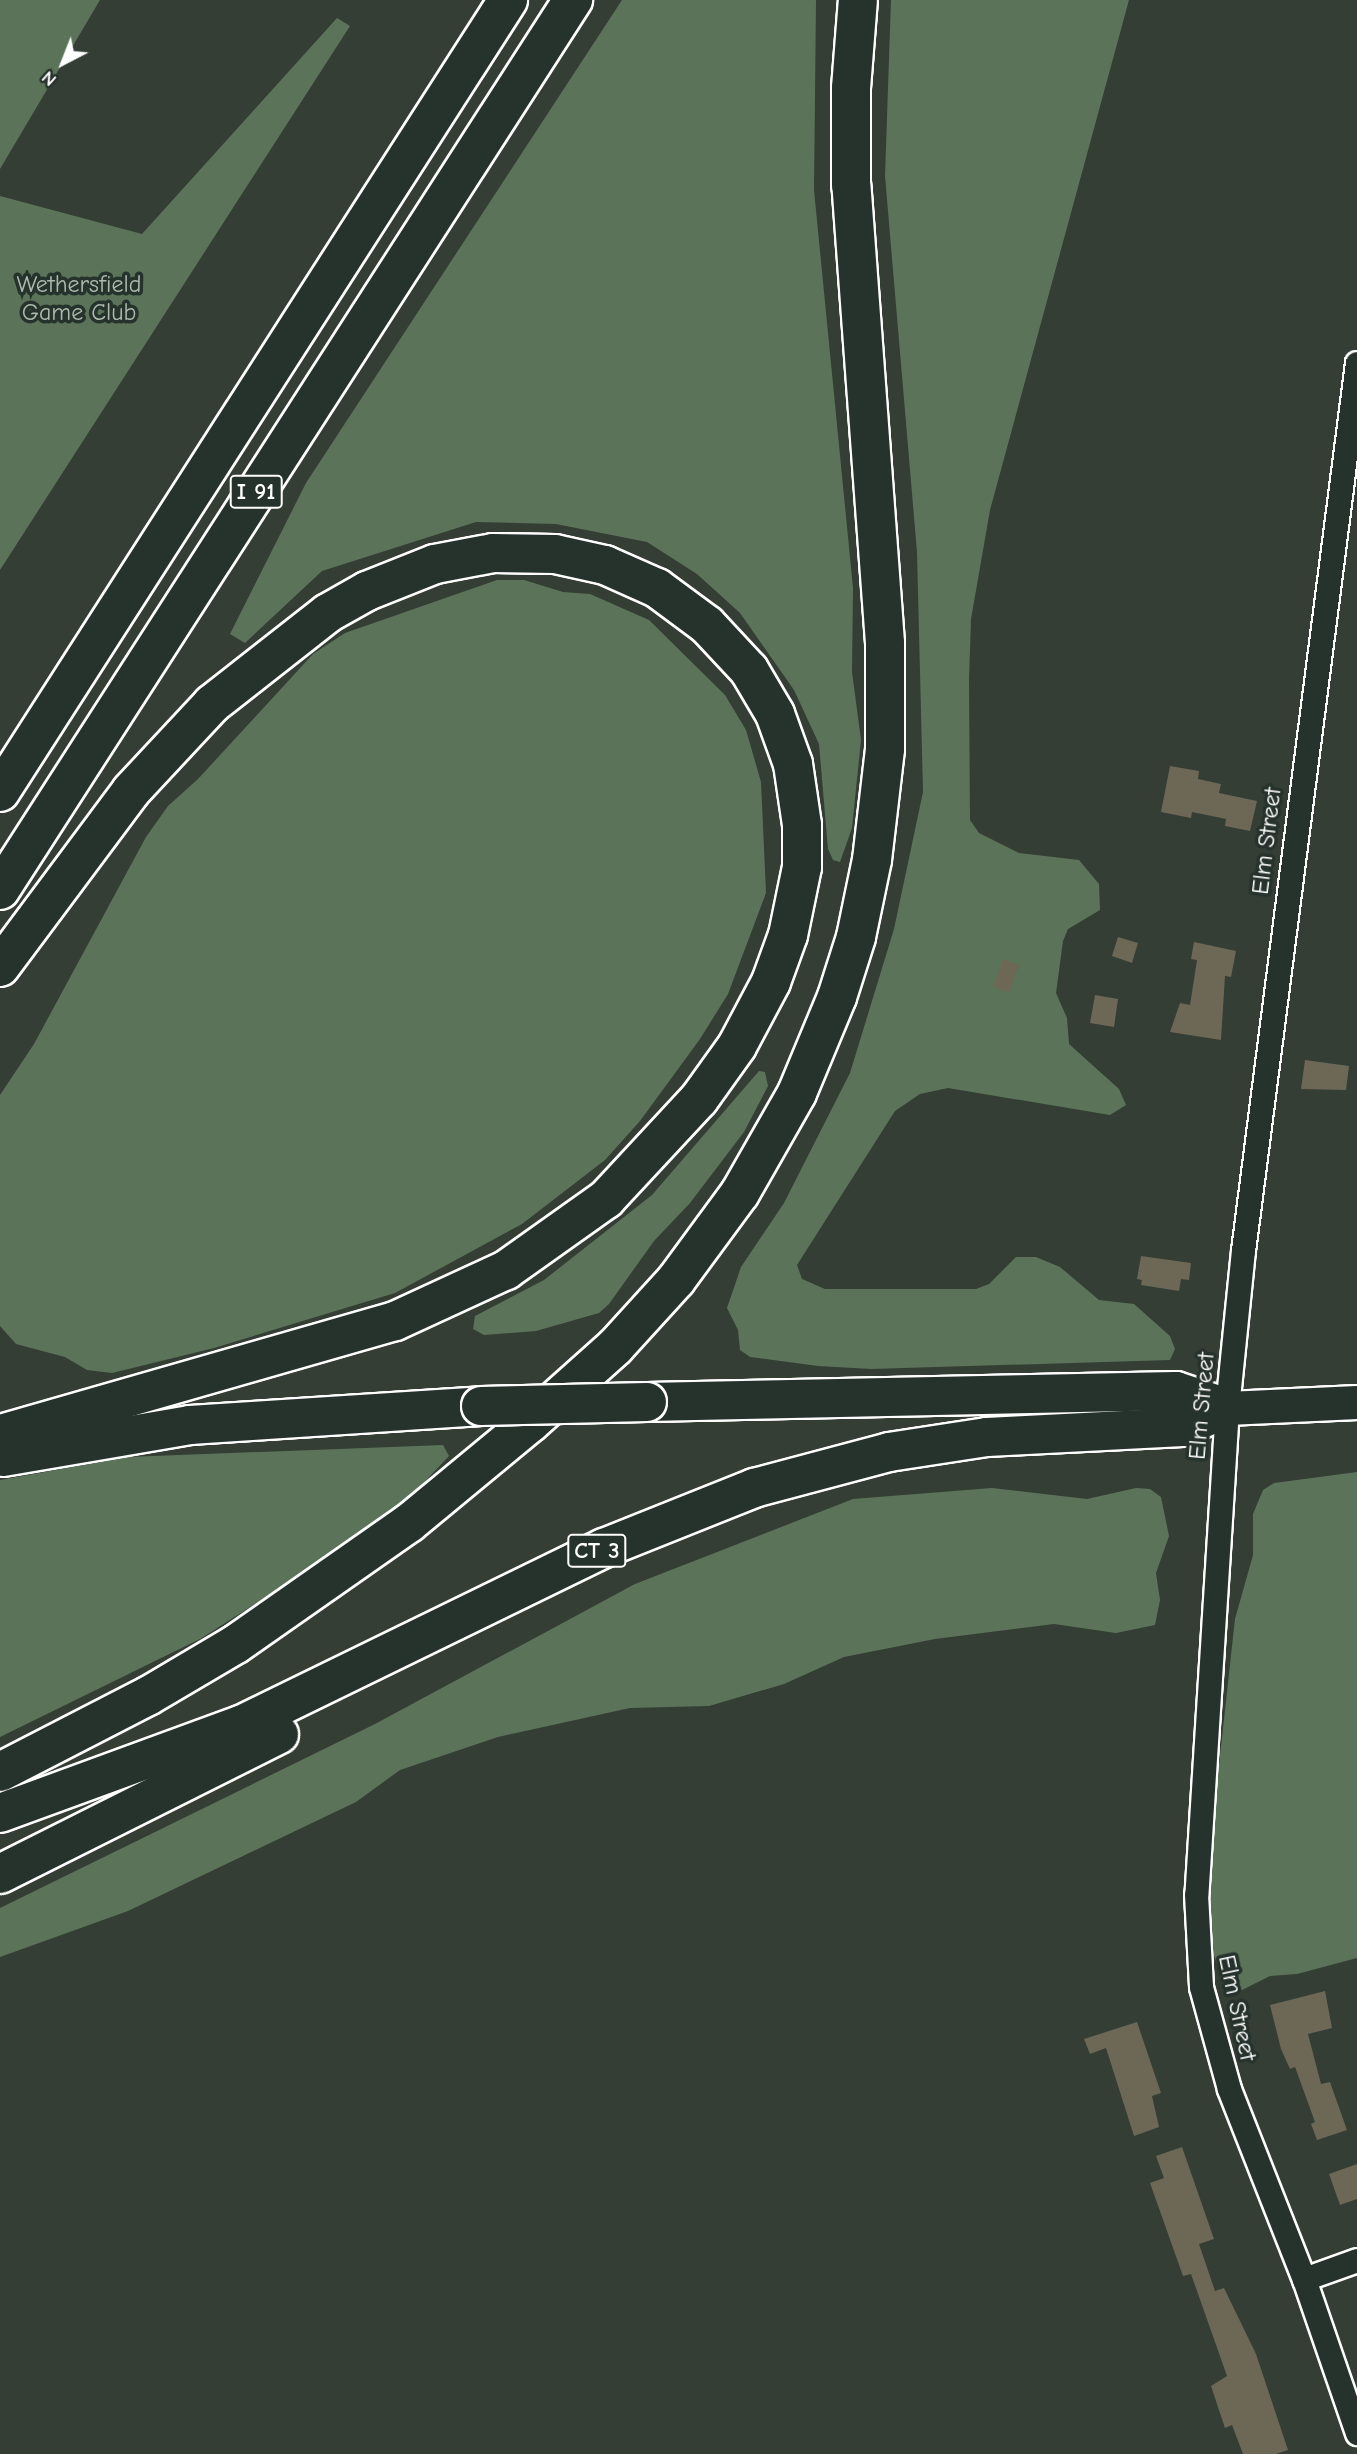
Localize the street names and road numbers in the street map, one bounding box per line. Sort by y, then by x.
road number: I 91 [228,472,284,512]
street label: Elm Street [1246,786,1288,896]
street label: Elm Street [1183,1351,1221,1461]
road number: CT 3 [567,1532,627,1570]
street label: Elm Street [1212,1952,1262,2064]

